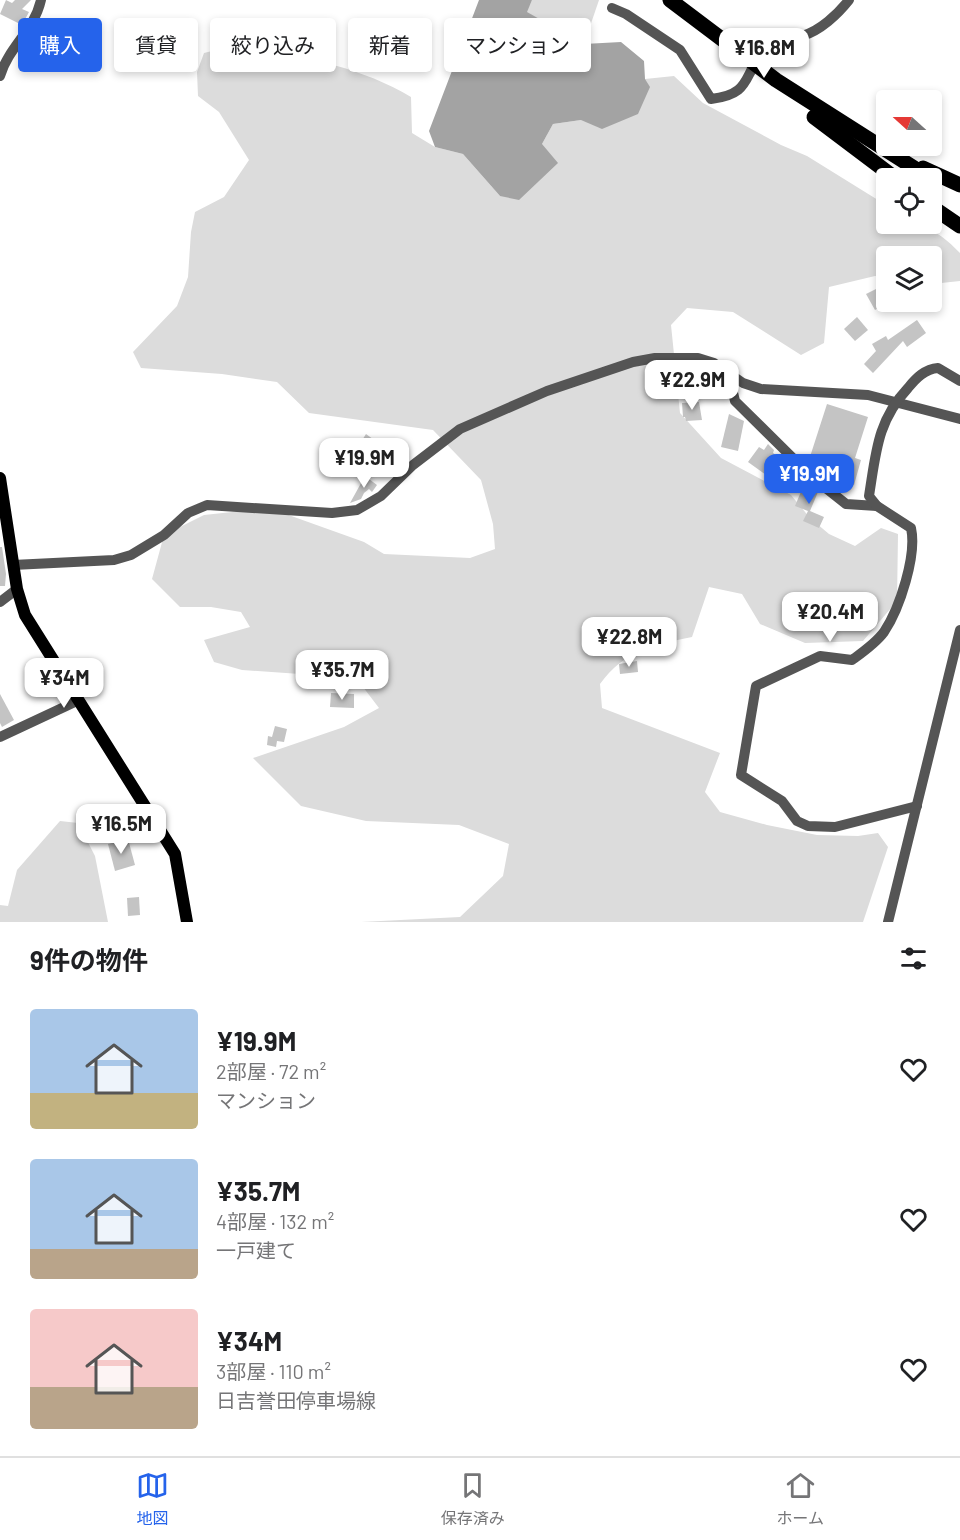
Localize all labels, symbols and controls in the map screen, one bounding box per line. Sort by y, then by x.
chip: 購入 [18,18,102,72]
chip: 賃貸 [114,18,198,72]
chip: 絞り込み [210,18,336,72]
chip: 新着 [348,18,432,72]
chip: マンション [444,18,591,72]
pin: ¥16.8M [715,28,813,79]
text: ¥16.8M [733,35,795,59]
north arrow [876,90,942,156]
map controls [876,90,942,312]
button: locate [876,168,942,234]
button: layers [876,246,942,312]
pin: ¥22.9M [643,360,741,411]
text: ¥22.9M [659,367,725,391]
pin: ¥19.9M [315,438,413,489]
text: ¥19.9M [333,445,395,469]
pin: ¥19.9M [760,454,858,505]
text: ¥19.9M [778,461,840,485]
pin: ¥20.4M [781,592,879,643]
text: ¥20.4M [796,599,864,623]
pin: ¥22.8M [580,617,678,668]
text: ¥22.8M [596,624,662,648]
pin: ¥35.7M [293,650,391,701]
text: ¥35.7M [310,657,374,681]
pin: ¥34M [28,658,100,709]
text: ¥34M [39,665,89,689]
pin: ¥16.5M [72,804,170,855]
text: ¥16.5M [90,811,152,835]
icon: filters [897,942,930,975]
text: 9件の物件 [30,944,148,975]
text: ¥19.9M [216,1025,296,1056]
icon: home [78,1033,150,1105]
icon: heart [897,1053,930,1086]
text: 2部屋 · 72 m² [216,1059,326,1083]
text: マンション [216,1088,316,1112]
text: ¥35.7M [216,1175,300,1206]
icon: home [78,1183,150,1255]
icon: heart [897,1203,930,1236]
text: 4部屋 · 132 m² [216,1209,334,1233]
text: 一戸建て [216,1238,296,1262]
text: ¥34M [216,1325,282,1356]
icon: home [78,1333,150,1405]
icon: heart [897,1353,930,1386]
text: 3部屋 · 110 m² [216,1359,331,1383]
text: 日吉誉田停車場線 [216,1388,376,1412]
tab: 地図 [136,1469,169,1529]
tab: 保存済み [441,1469,505,1529]
tab: ホーム [777,1469,824,1529]

